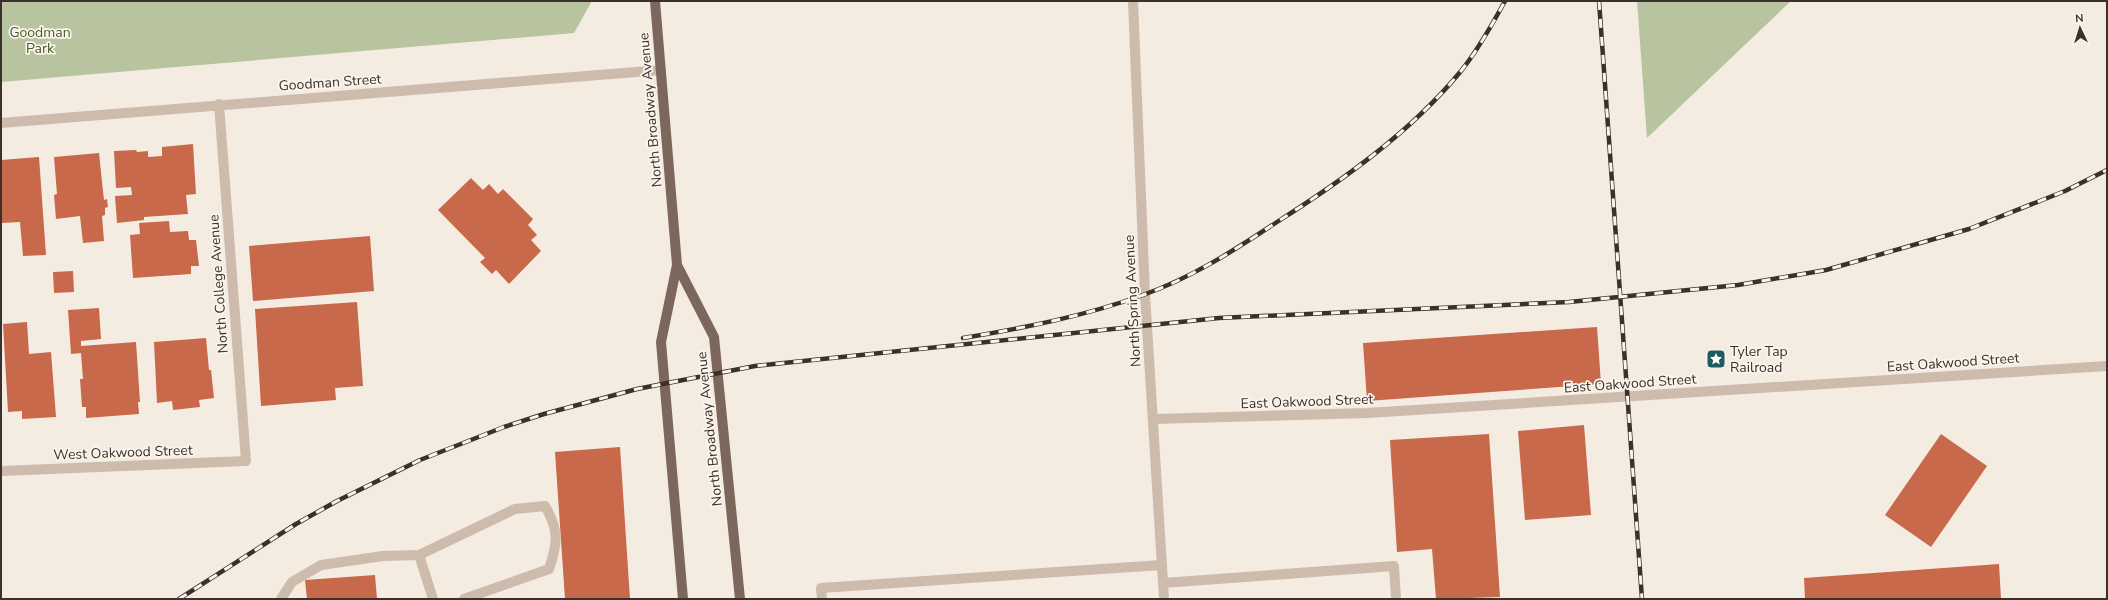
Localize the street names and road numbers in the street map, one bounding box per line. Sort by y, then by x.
street label: North Broadway Avenue [634,32,667,188]
street label: Goodman Street [278,69,382,96]
street label: North College Avenue [204,214,233,354]
street label: North Spring Avenue [1120,234,1145,368]
street label: East Oakwood Street [1886,348,2020,377]
street label: North Broadway Avenue [692,351,727,507]
street label: East Oakwood Street [1563,369,1697,398]
street label: East Oakwood Street [1240,390,1374,413]
street label: West Oakwood Street [53,441,193,464]

